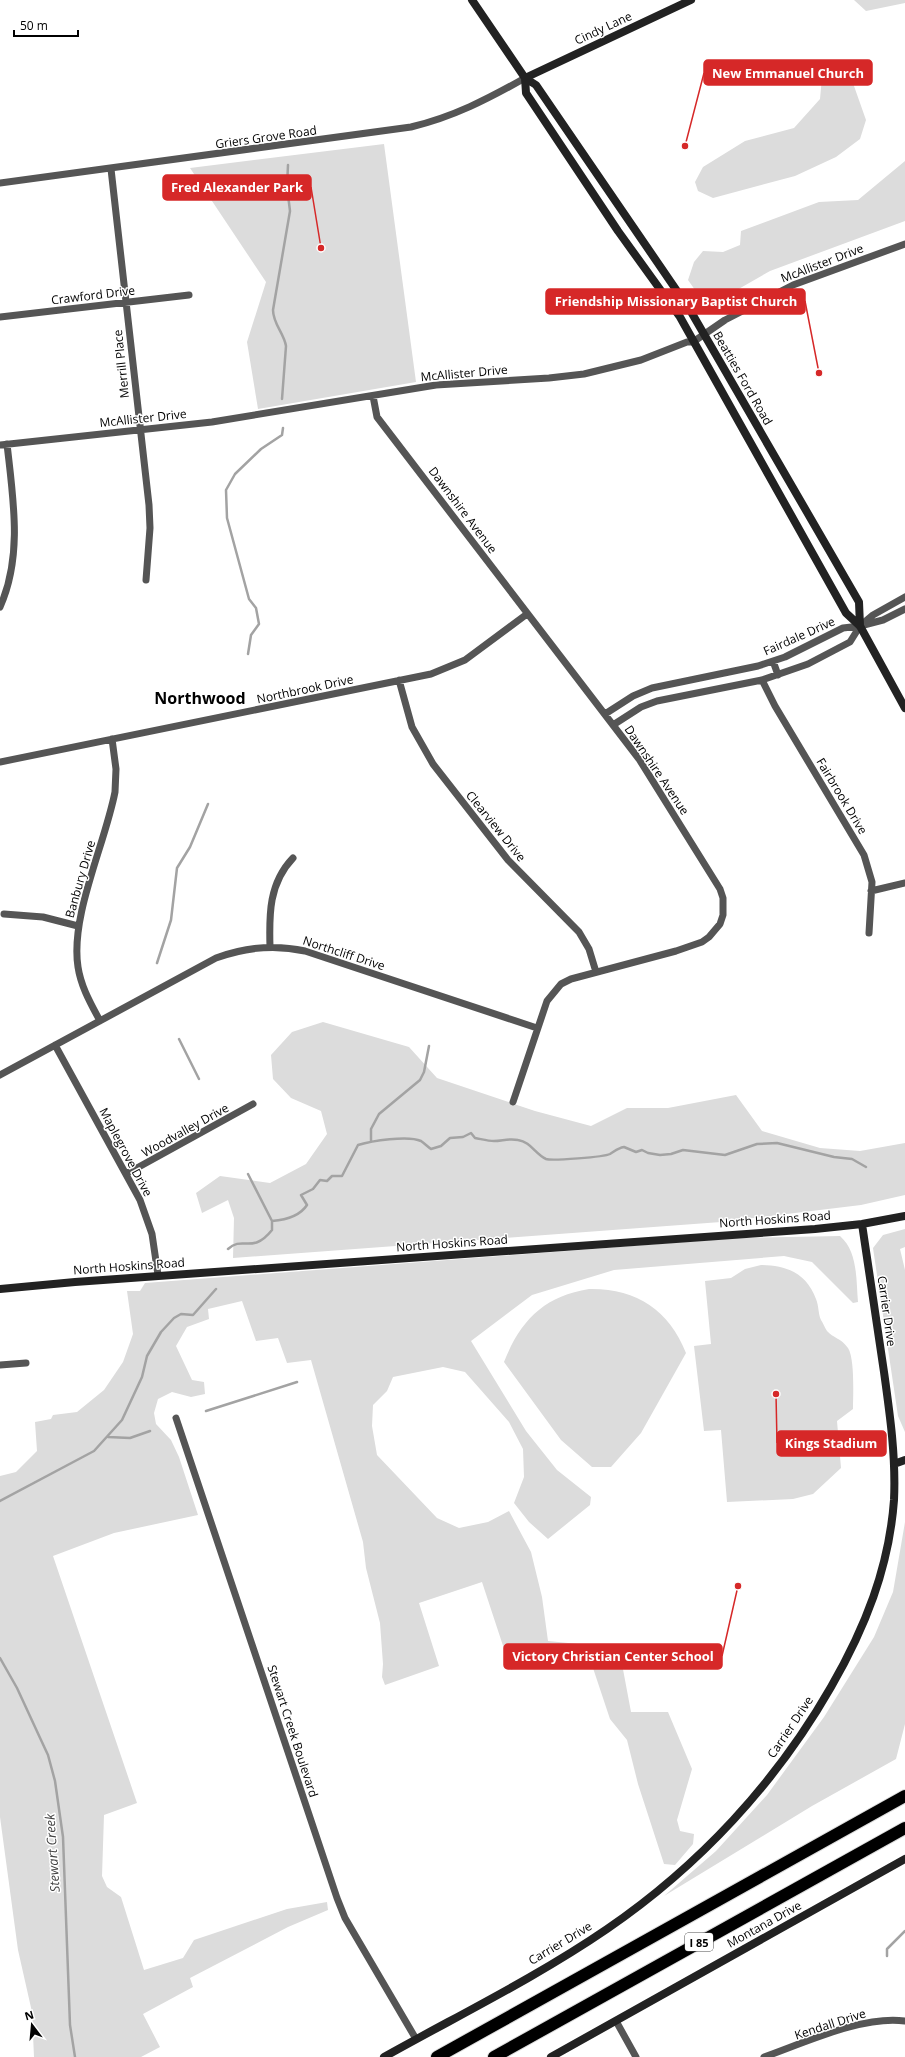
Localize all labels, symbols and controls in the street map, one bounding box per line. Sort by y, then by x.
street label: Cindy Lane [572,7,635,49]
scale bar [14,12,78,38]
text: 50 m [20,17,48,34]
callout: New Emmanuel Church [704,60,872,85]
text: New Emmanuel Church [712,64,864,82]
street label: Griers Grove Road [214,121,318,153]
callout: Fred Alexander Park [163,175,311,200]
text: Fred Alexander Park [171,178,304,196]
street label: McAllister Drive [778,239,866,287]
street label: Crawford Drive [50,281,136,309]
callout: Friendship Missionary Baptist Church [546,289,805,314]
text: Friendship Missionary Baptist Church [555,292,797,310]
street label: Beatties Ford Road [709,328,777,428]
street label: Merrill Place [109,329,133,399]
street label: McAllister Drive [420,361,509,385]
street label: McAllister Drive [99,405,188,431]
street label: Dawnshire Avenue [425,463,501,557]
street label: Fairdale Drive [760,612,838,659]
street label: Northbrook Drive [255,670,355,708]
district label: Northwood [154,687,246,709]
street label: Dawnshire Avenue [621,722,693,818]
street label: Fairbrook Drive [812,755,872,838]
street label: Clearview Drive [462,787,530,865]
street label: Banbury Drive [61,838,99,920]
street label: Northcliff Drive [301,932,387,974]
street label: Woodvalley Drive [139,1099,232,1161]
street label: Maplegrove Drive [95,1105,157,1200]
street label: North Hoskins Road [719,1207,831,1231]
street label: North Hoskins Road [396,1231,508,1255]
street label: North Hoskins Road [73,1254,185,1278]
street label: Carrier Drive [874,1275,900,1348]
callout: Kings Stadium [777,1431,886,1456]
text: Kings Stadium [785,1434,877,1452]
callout: Victory Christian Center School [504,1644,722,1669]
text: Victory Christian Center School [512,1647,714,1665]
street label: Stewart Creek Boulevard [264,1663,322,1799]
street label: Carrier Drive [763,1693,817,1761]
water label: Stewart Creek [40,1812,64,1893]
street label: Montana Drive [724,1896,805,1952]
street label: Carrier Drive [525,1917,595,1969]
road number: I 85 [685,1933,713,1951]
street label: Kendall Drive [792,2004,868,2044]
north arrow [12,2005,52,2045]
text: N [23,2006,35,2023]

